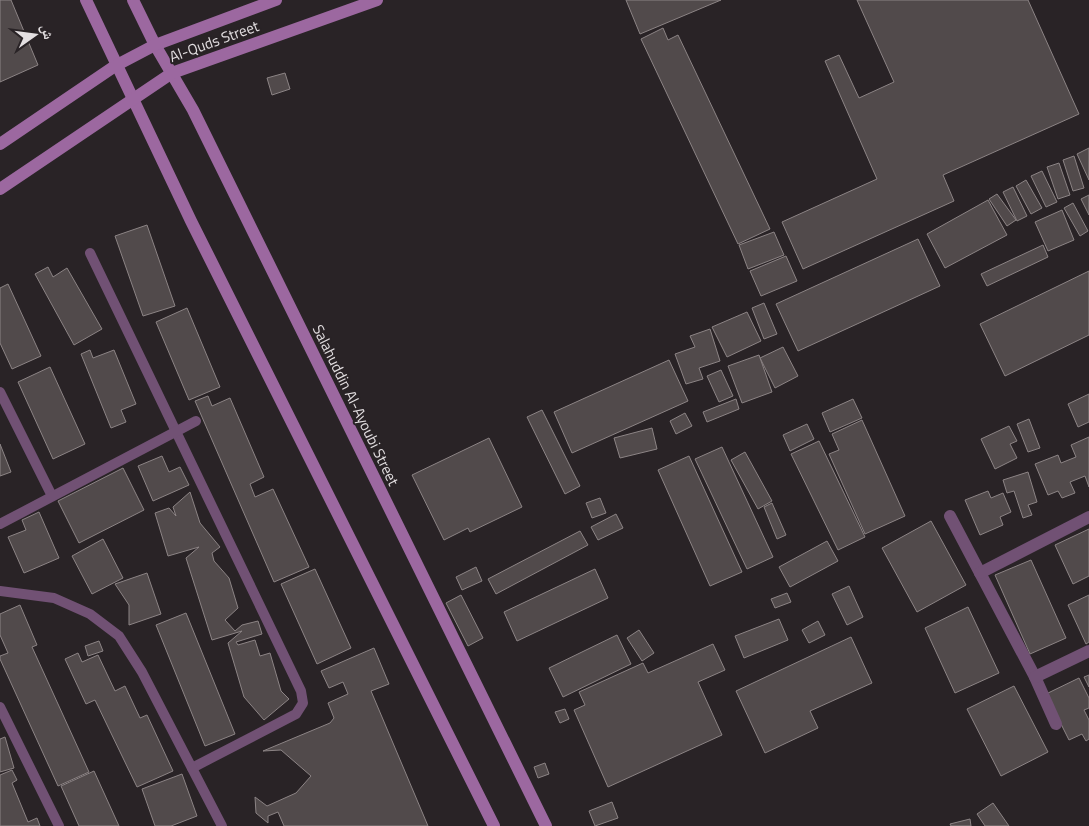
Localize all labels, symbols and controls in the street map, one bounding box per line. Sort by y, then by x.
north arrow [10,10,60,60]
street label: Al-Quds Street [166,14,263,68]
text: ش [36,22,60,42]
street label: Salahuddin Al-Ayoubi Street [307,321,405,490]

